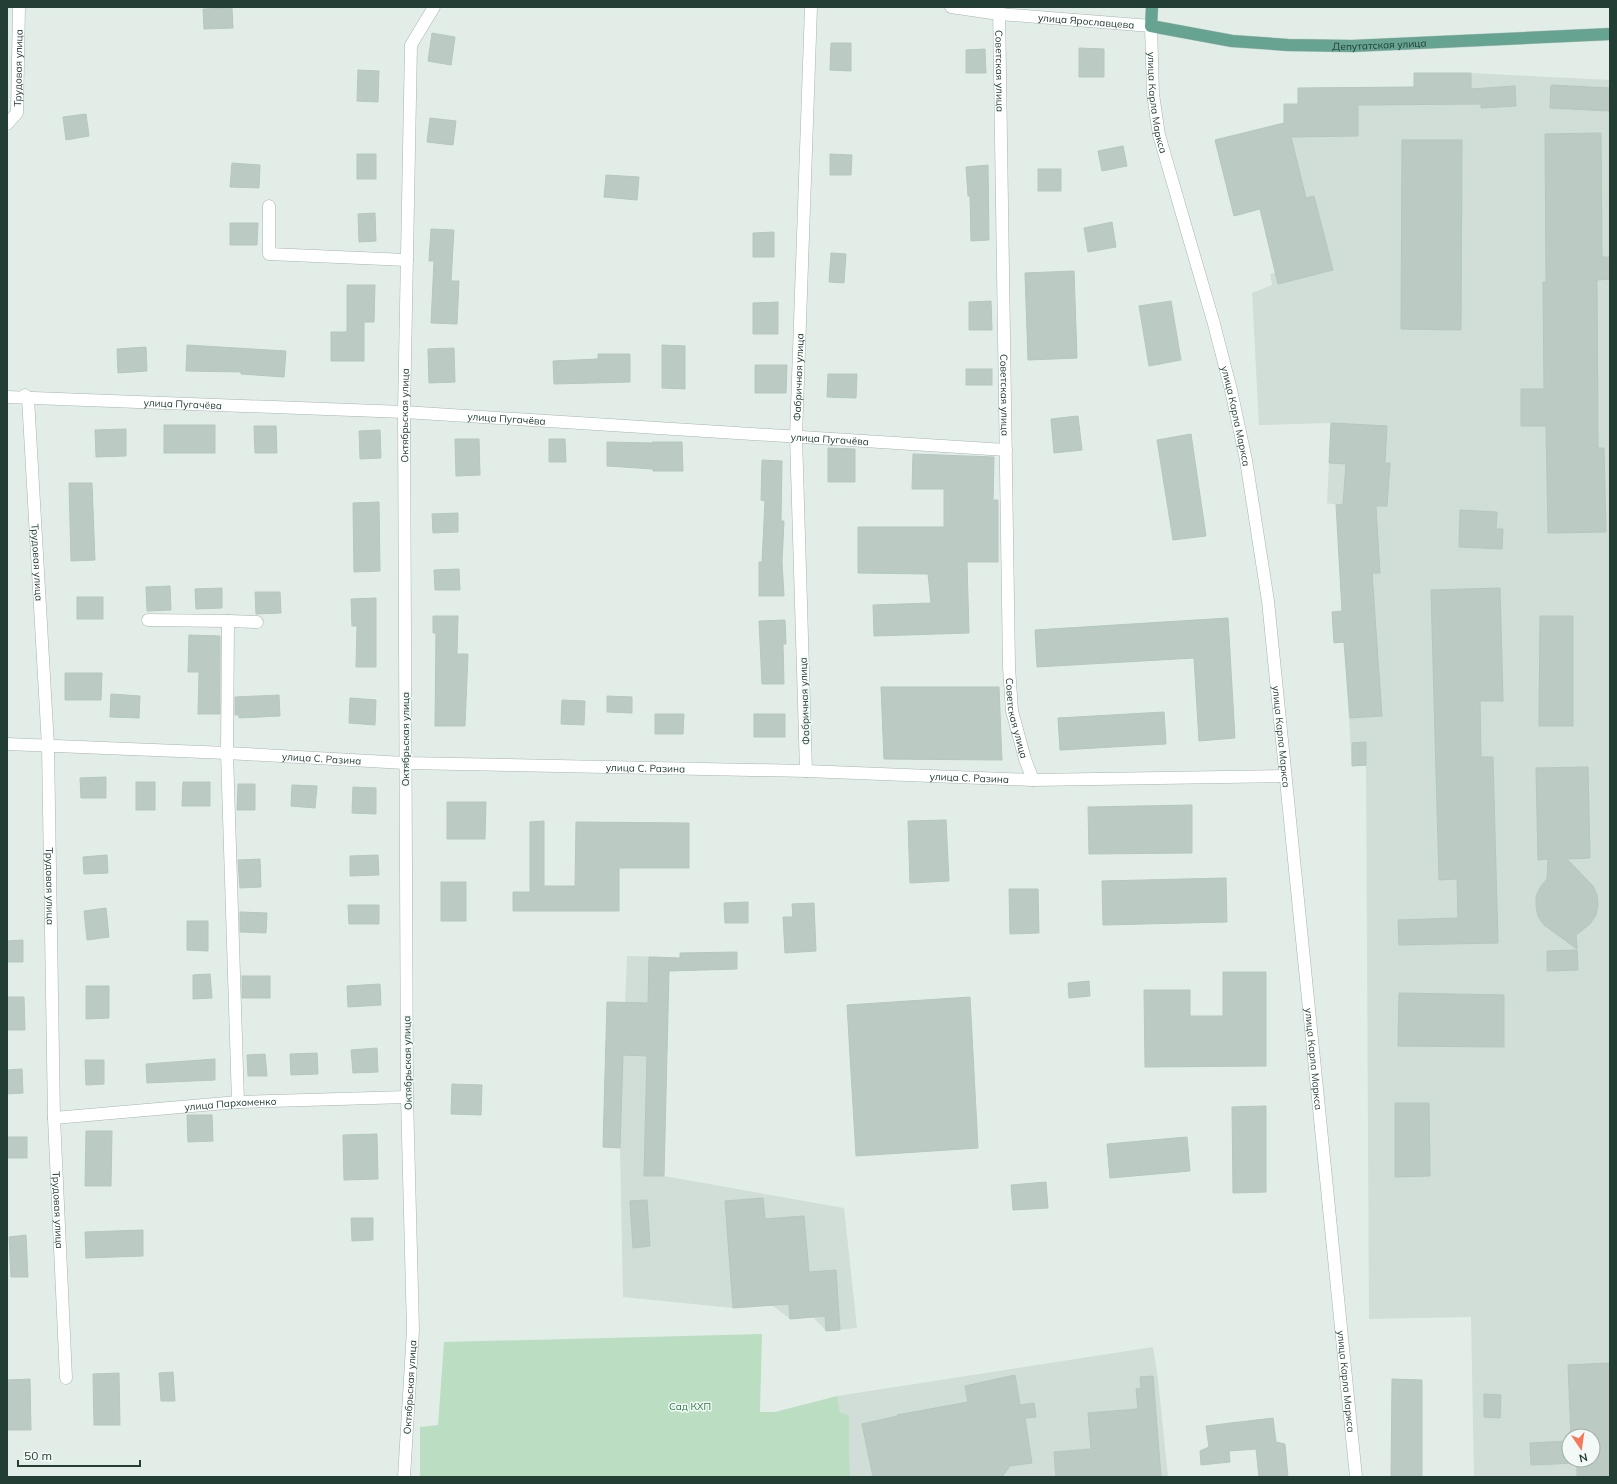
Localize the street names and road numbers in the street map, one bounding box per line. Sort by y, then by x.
street label: улица Ярославцева [1037,11,1135,32]
street label: Трудовая улица [11,29,26,107]
street label: Советская улица [992,30,1007,112]
street label: Депутатская улица [1332,37,1427,53]
street label: улица Карла Маркса [1145,52,1170,155]
street label: Фабричная улица [791,333,807,421]
street label: Советская улица [997,354,1011,436]
street label: улица Карла Маркса [1218,365,1253,467]
street label: Октябрьская улица [398,368,412,463]
street label: улица Пугачёва [143,396,222,412]
street label: улица Пугачёва [467,410,546,428]
street label: улица Пугачёва [790,430,869,448]
street label: Трудовая улица [28,523,46,602]
street label: Фабричная улица [796,657,813,745]
street label: Советская улица [1003,677,1031,760]
street label: улица Карла Маркса [1270,685,1293,788]
street label: Октябрьская улица [399,692,412,786]
street label: улица С. Разина [282,750,362,768]
street label: улица С. Разина [606,761,685,776]
street label: улица С. Разина [929,770,1009,786]
street label: Трудовая улица [43,847,57,925]
street label: улица Карла Маркса [1302,1007,1325,1111]
street label: Октябрьская улица [400,1016,415,1110]
street label: улица Пархоменко [184,1095,277,1114]
street label: Трудовая улица [49,1171,66,1249]
street label: улица Карла Маркса [1334,1330,1357,1433]
street label: Октябрьская улица [401,1340,419,1435]

